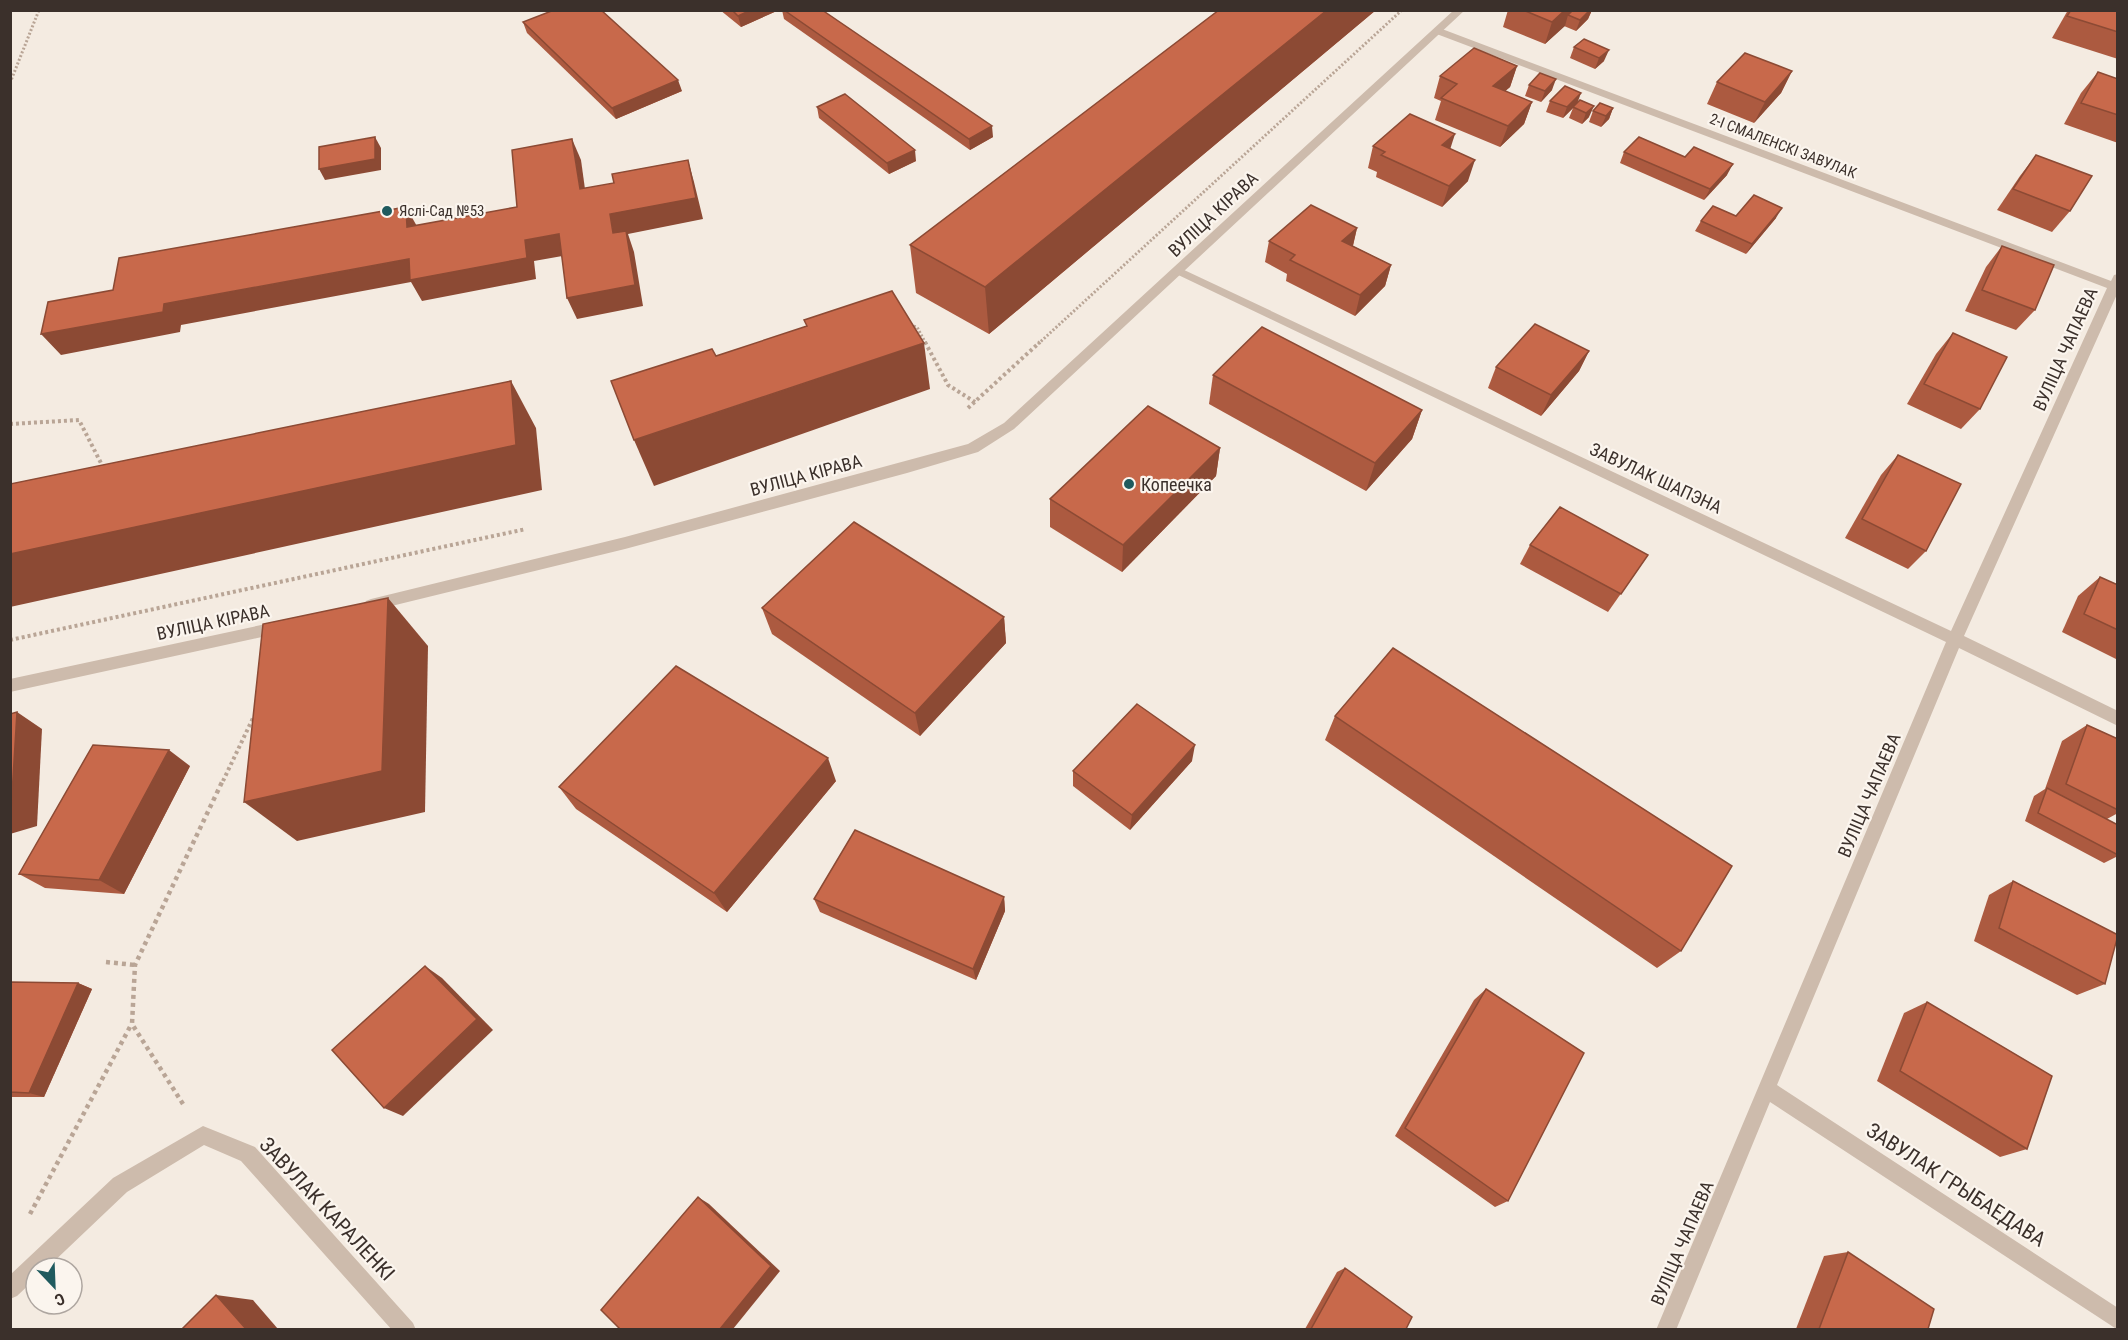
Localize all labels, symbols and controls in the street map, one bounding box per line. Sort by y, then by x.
street label: 2-І СМАЛЕНСКІ ЗАВУЛАК [1707,110,1860,183]
street label: ВУЛІЦА КІРАВА [1164,167,1263,261]
place label: Яслі-Сад №53 [399,202,484,220]
marker: Яслі-Сад №53 [380,204,394,218]
street label: ВУЛІЦА ЧАПАЕВА [2028,283,2102,414]
street label: ЗАВУЛАК ШАПЭНА [1587,438,1726,518]
street label: ВУЛІЦА КІРАВА [748,450,865,500]
place label: Копеечка [1141,474,1212,495]
marker: Копеечка [1122,477,1136,491]
street label: ВУЛІЦА КІРАВА [155,600,272,644]
street label: ВУЛІЦА ЧАПАЕВА [1833,729,1905,860]
street label: ЗАВУЛАК ГРЫБАЕДАВА [1862,1118,2050,1252]
street label: ЗАВУЛАК КАРАЛЕНКІ [254,1132,400,1286]
street label: ВУЛІЦА ЧАПАЕВА [1646,1177,1718,1308]
north arrow [24,1256,84,1316]
text: С [52,1289,68,1310]

